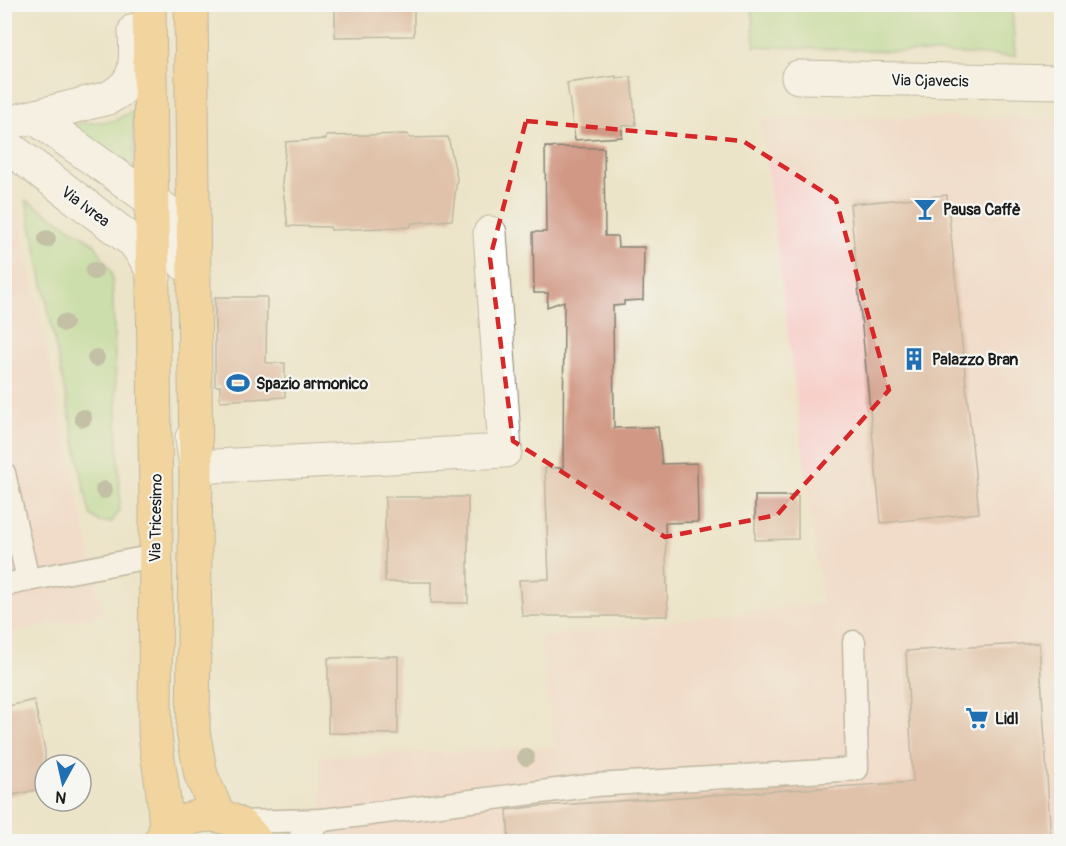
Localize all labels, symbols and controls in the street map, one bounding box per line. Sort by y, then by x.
street label: Via Cjavecis [891,70,969,92]
street label: Via Ivrea [57,182,114,232]
bar icon: Pausa Caffè [912,196,938,222]
place label: Pausa Caffè [943,200,1021,220]
building icon: Palazzo Bran [901,346,927,372]
place label: Palazzo Bran [932,350,1018,370]
sports icon: Spazio armonico [225,370,251,396]
place label: Spazio armonico [256,374,368,394]
street label: Via Tricesimo [145,473,167,563]
supermarket icon: Lidl [964,705,990,731]
place label: Lidl [995,709,1019,729]
north arrow [33,753,93,813]
text: N [54,786,68,808]

